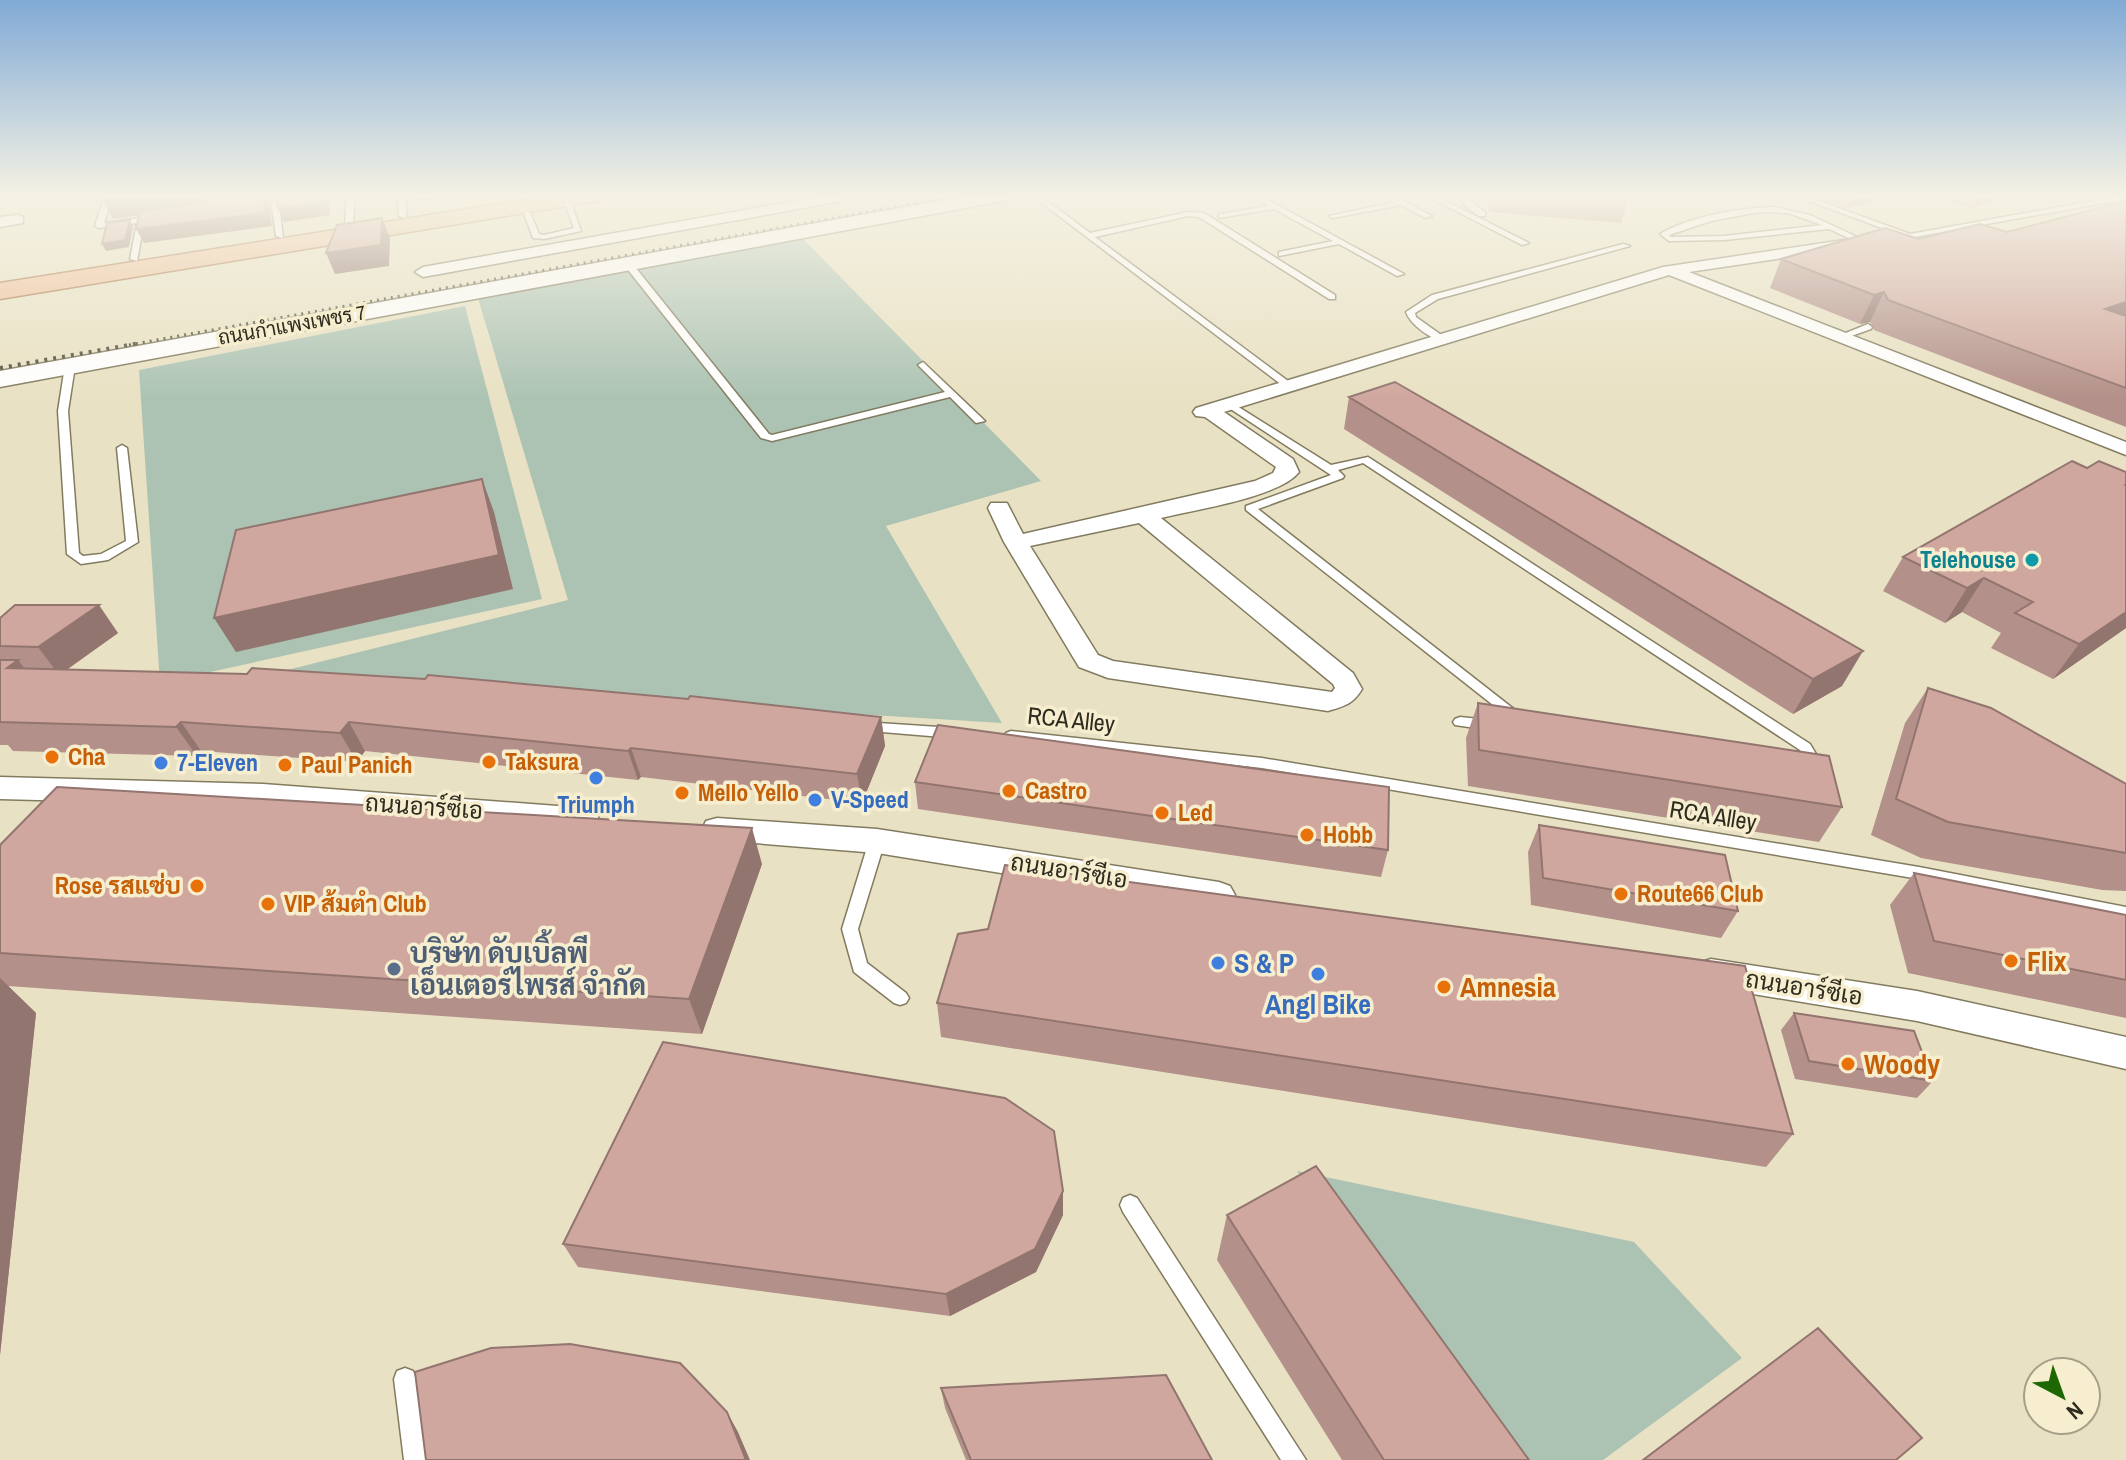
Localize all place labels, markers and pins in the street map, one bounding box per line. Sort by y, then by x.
place label: Telehouse [1920,543,2016,575]
marker: Telehouse [2023,551,2041,569]
place label: Cha [68,740,105,772]
place label: Taksura [505,745,579,777]
place label: 7-Eleven [177,746,258,778]
marker: Cha [43,748,61,766]
place label: Paul Panich [301,748,413,780]
marker: Taksura [480,753,498,771]
marker: 7-Eleven [152,754,170,772]
marker: Paul Panich [276,756,294,774]
marker: Triumph [587,769,605,787]
place label: Castro [1025,774,1087,806]
place label: Mello Yello [698,776,799,808]
marker: Castro [1000,782,1018,800]
place label: V-Speed [831,783,909,815]
marker: Mello Yello [673,784,691,802]
place label: Triumph [557,788,635,820]
marker: V-Speed [806,791,824,809]
place label: Led [1178,796,1213,828]
marker: Led [1153,804,1171,822]
place label: Hobb [1323,818,1373,850]
marker: Hobb [1298,826,1316,844]
place label: Rose รสแซ่บ [55,869,181,901]
marker: Rose รสแซ่บ [188,877,206,895]
place label: Route66 Club [1637,877,1764,909]
marker: Route66 Club [1612,885,1630,903]
place label: VIP ส้มตำ Club [284,887,427,919]
marker: VIP ส้มตำ Club [259,895,277,913]
place label: บริษัท ดับเบิ้ลพี เอ็นเตอร์ไพรส์ จำกัด [410,928,646,1004]
place label: Flix [2027,942,2067,980]
place label: S & P [1234,944,1294,982]
marker: Flix [2002,952,2020,970]
marker: S & P [1209,954,1227,972]
marker: บริษัท ดับเบิ้ลพี เอ็นเตอร์ไพรส์ จำกัด [385,960,403,978]
marker: Angl Bike [1309,965,1327,983]
place label: Amnesia [1460,968,1556,1006]
marker: Amnesia [1435,978,1453,996]
place label: Angl Bike [1265,985,1371,1023]
place label: Woody [1864,1045,1940,1083]
marker: Woody [1839,1055,1857,1073]

